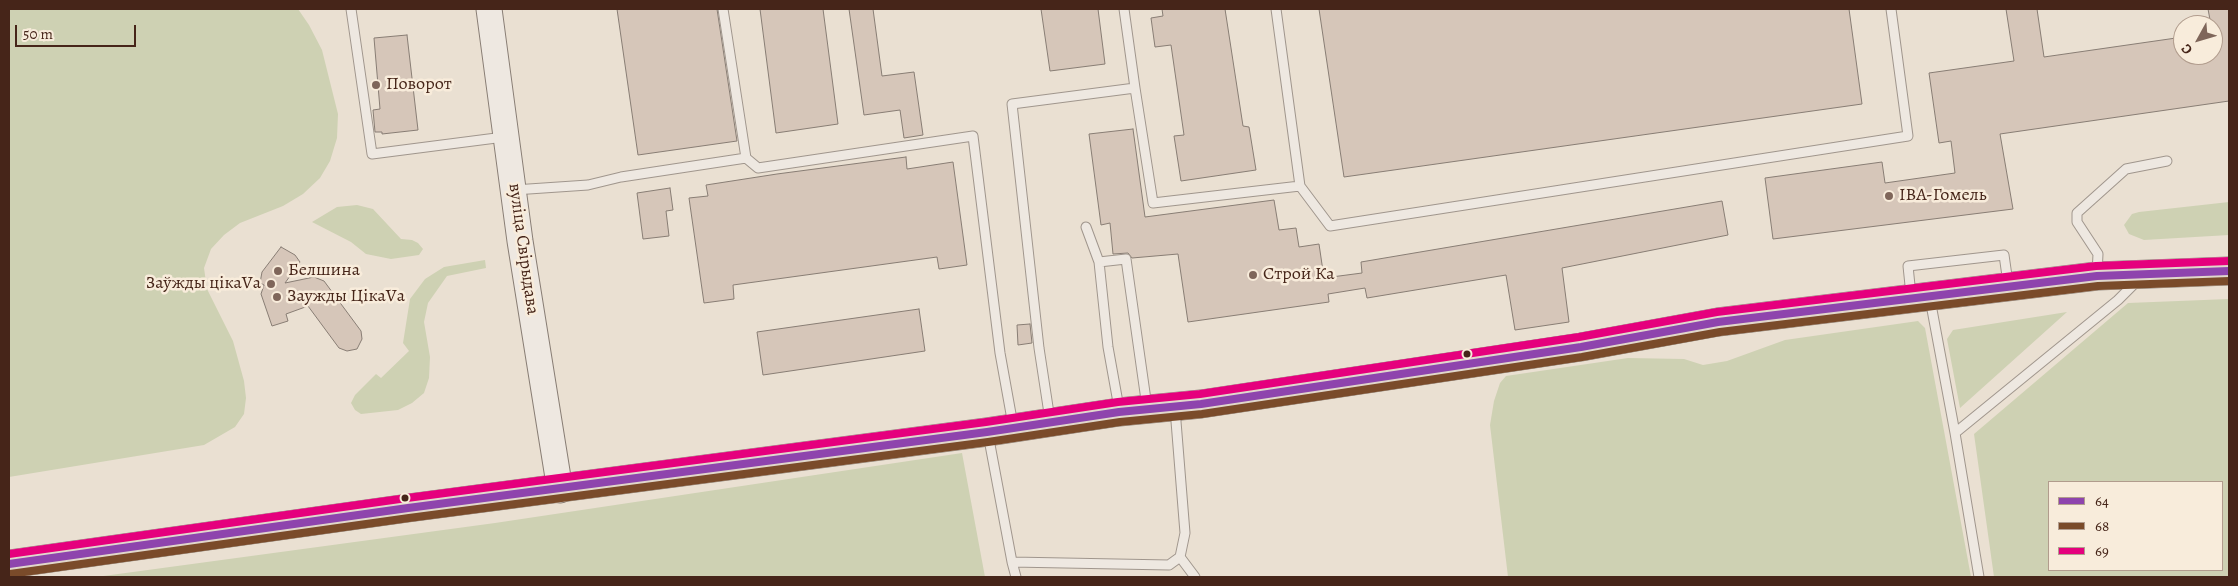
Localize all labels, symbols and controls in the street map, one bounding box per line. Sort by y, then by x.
scale bar [18,15,139,47]
north arrow [2173,15,2223,65]
text: 50 m [23,24,53,44]
text: С [2177,40,2197,58]
place label: Поворот [386,74,452,96]
marker: Поворот [370,79,382,91]
street label: вуліца Свірыдава [503,182,543,316]
place label: IBA-Гомель [1899,185,1986,207]
marker: IBA-Гомель [1883,190,1895,202]
place label: Белшина [288,260,360,282]
place label: Строй Ка [1263,264,1335,286]
marker: Белшина [272,265,284,277]
marker: Строй Ка [1247,269,1259,281]
place label: Заўжды цікаVа [146,273,261,295]
marker: Заўжды цікаVа [265,278,277,290]
place label: Заужды ЦікаVа [287,286,405,308]
marker: Заужды ЦікаVа [271,291,283,303]
unlabelled marker [1462,349,1472,359]
legend [2048,481,2223,571]
text: 64 [2095,491,2109,511]
unlabelled marker [400,493,410,503]
text: 68 [2095,516,2109,536]
text: 69 [2095,541,2109,561]

